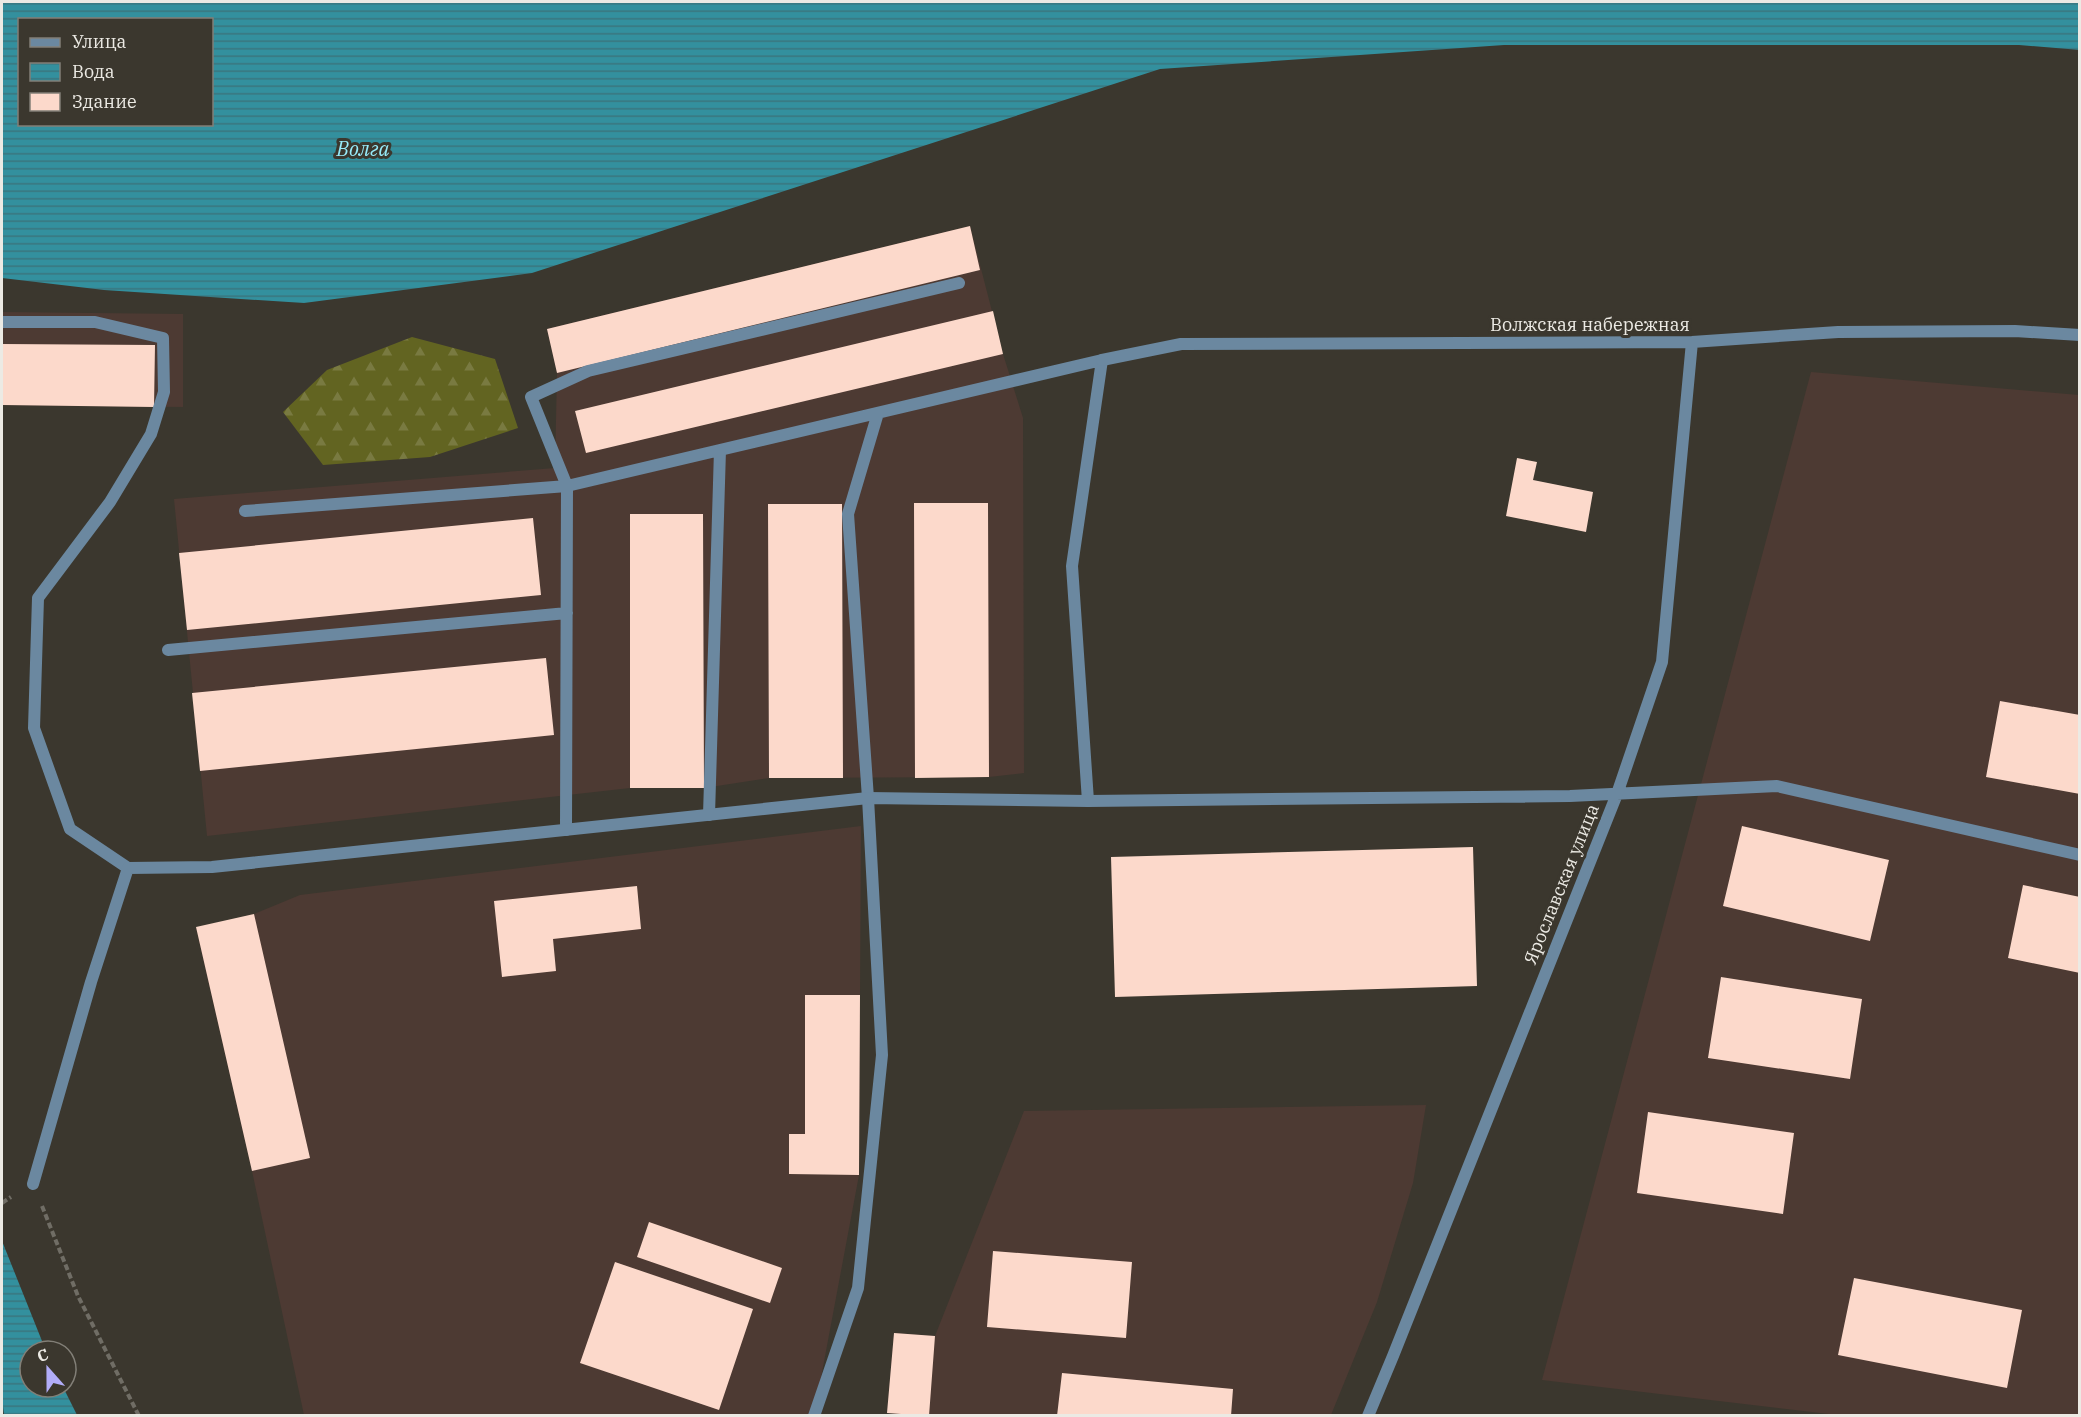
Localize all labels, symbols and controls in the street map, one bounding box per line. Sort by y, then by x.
legend [18,18,213,126]
text: Улица [72,30,127,53]
text: Вода [72,60,115,83]
text: Здание [72,90,137,113]
water label: Волга [336,135,390,162]
street label: Волжская набережная [1490,313,1690,336]
street label: Ярославская улица [1518,800,1604,968]
north arrow [18,1339,78,1399]
text: С [34,1344,51,1366]

